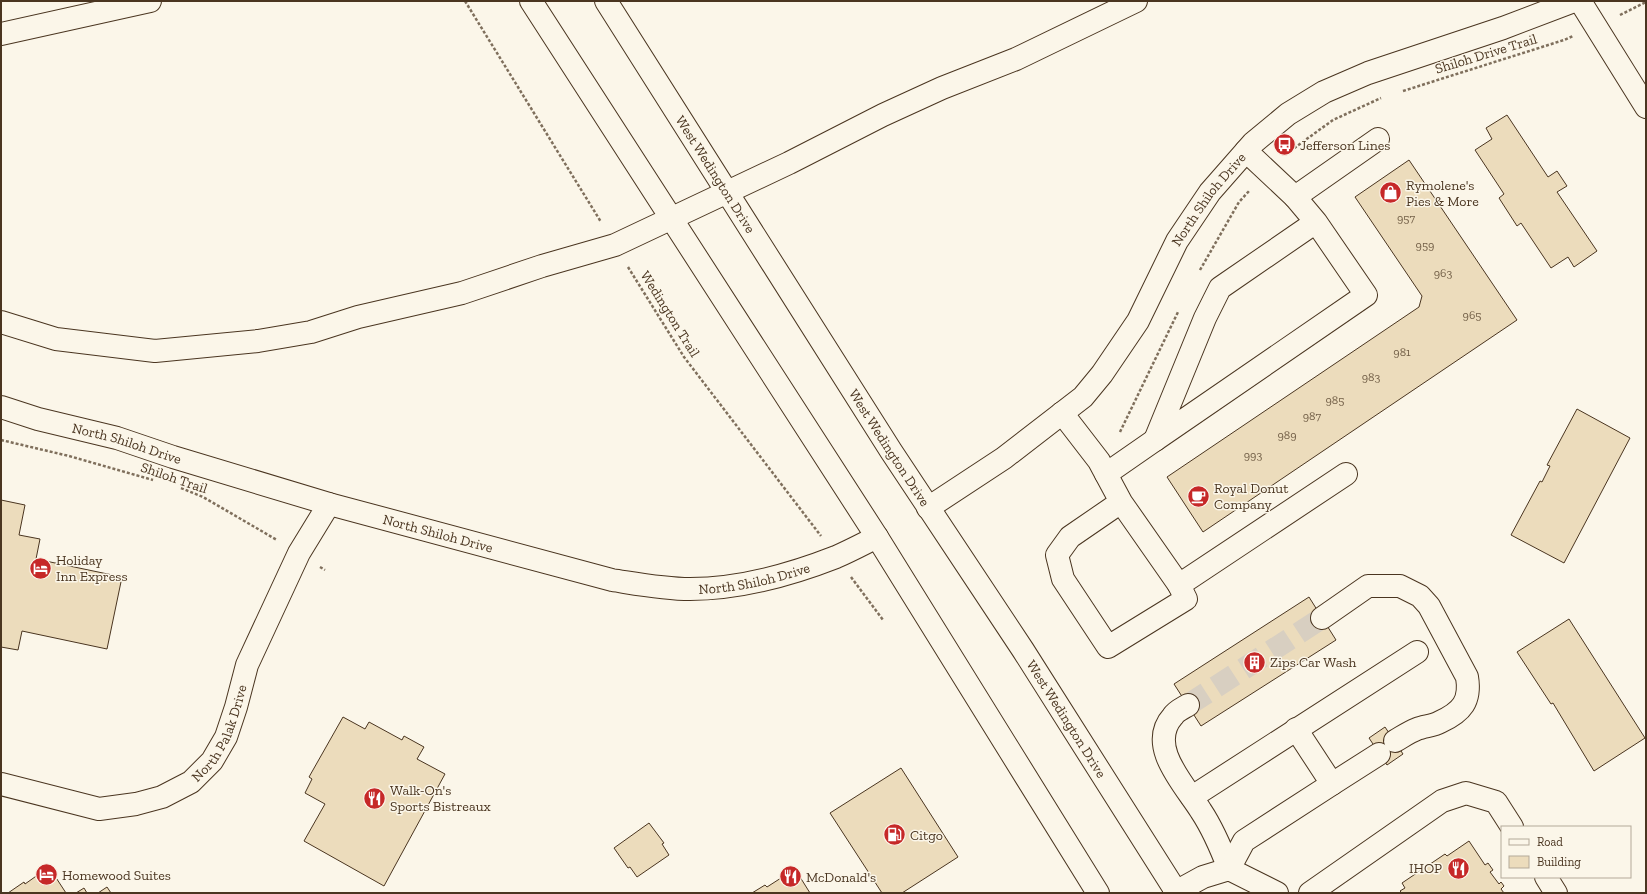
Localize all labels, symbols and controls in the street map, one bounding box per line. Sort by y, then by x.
street label: Shiloh Drive Trail [1433,30,1539,78]
street label: West Wedington Drive [672,112,759,237]
bus stop icon: Jefferson Lines [1271,132,1297,158]
place label: Jefferson Lines [1300,137,1390,154]
street label: North Shiloh Drive [1168,149,1250,249]
place label: Rymolene's Pies & More [1406,177,1479,210]
shop icon: Rymolene's Pies & More [1377,180,1403,206]
house number: 957 [1397,211,1415,225]
house number: 959 [1416,238,1434,252]
house number: 963 [1434,266,1452,280]
street label: Wedington Trail [637,268,703,360]
house number: 965 [1463,308,1481,322]
house number: 981 [1393,345,1411,359]
house number: 983 [1362,370,1380,384]
street label: West Wedington Drive [845,386,934,510]
house number: 985 [1326,393,1344,407]
house number: 987 [1303,409,1322,423]
street label: North Shiloh Drive [71,419,184,468]
house number: 989 [1277,428,1297,442]
house number: 993 [1244,448,1262,462]
street label: Shiloh Trail [138,459,210,497]
place label: Royal Donut Company [1214,480,1289,513]
cafe icon: Royal Donut Company [1185,483,1211,509]
street label: North Shiloh Drive [381,510,495,556]
place label: Holiday Inn Express [56,552,128,585]
hotel icon: Holiday Inn Express [27,555,53,581]
street label: North Shiloh Drive [698,559,812,597]
building icon: Zips Car Wash [1242,649,1268,675]
place label: Zips Car Wash [1270,654,1357,671]
street label: West Wedington Drive [1023,657,1110,781]
street label: North Palak Drive [188,682,250,785]
place label: Walk-On's Sports Bistreaux [390,782,491,815]
restaurant icon: Walk-On's Sports Bistreaux [361,785,387,811]
fuel station icon: Citgo [881,822,907,848]
legend [1501,826,1631,878]
place label: Citgo [910,827,943,844]
text: Road [1537,835,1563,849]
restaurant icon: IHOP [1445,855,1471,881]
text: Building [1537,855,1581,869]
place label: IHOP [1409,860,1442,877]
hotel icon: Homewood Suites [33,862,59,888]
restaurant icon: McDonald's [778,864,804,890]
place label: Homewood Suites [62,867,171,884]
place label: McDonald's [806,869,876,886]

